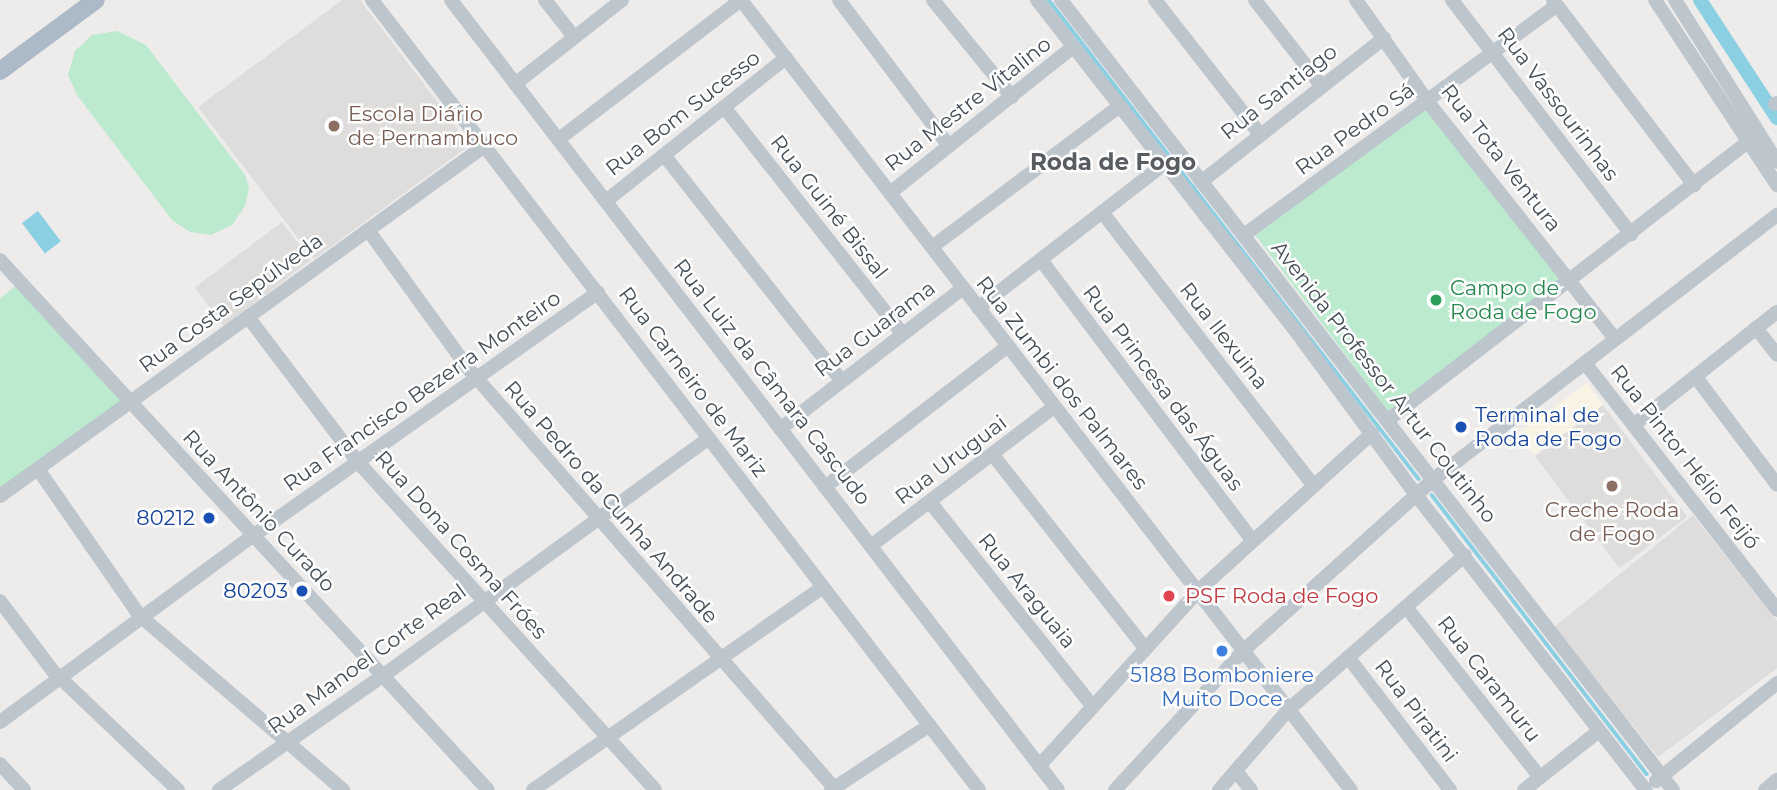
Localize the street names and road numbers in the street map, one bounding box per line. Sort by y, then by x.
street label: Rua Vassourinhas [1492,22,1624,186]
street label: Rua Mestre Vitalino [880,31,1056,177]
street label: Rua Santiago [1216,39,1342,145]
street label: Rua Bom Sucesso [601,45,765,181]
street label: Rua Pedro Sá [1291,77,1419,181]
street label: Rua Tota Ventura [1436,79,1566,237]
street label: Rua Guiné Bissal [765,130,893,284]
street label: Rua Costa Sepúlveda [134,228,328,378]
street label: Avenida Professor Artur Coutinho [1266,236,1502,528]
street label: Rua Luiz da Câmara Cascudo [668,254,876,510]
street label: Rua Zumbi dos Palmares [971,271,1153,495]
street label: Rua Guarama [810,275,940,383]
street label: Rua Ilexuina [1174,277,1274,395]
street label: Rua Princesa das Águas [1077,280,1249,496]
street label: Rua Carneiro de Mariz [613,282,773,482]
street label: Rua Francisco Bezerra Monteiro [278,285,566,497]
street label: Rua Pintor Hélio Feijó [1605,360,1765,554]
street label: Rua Pedro da Cunha Andrade [499,376,723,628]
street label: Rua Uruguai [890,410,1012,510]
street label: Rua Antônio Curado [177,425,341,597]
street label: Rua Dona Cosma Fróes [370,445,552,645]
street label: Rua Araguaia [973,528,1081,654]
street label: Rua Manoel Corte Real [263,579,471,739]
street label: Rua Caramuru [1432,611,1546,747]
street label: Rua Piratini [1369,655,1463,767]

